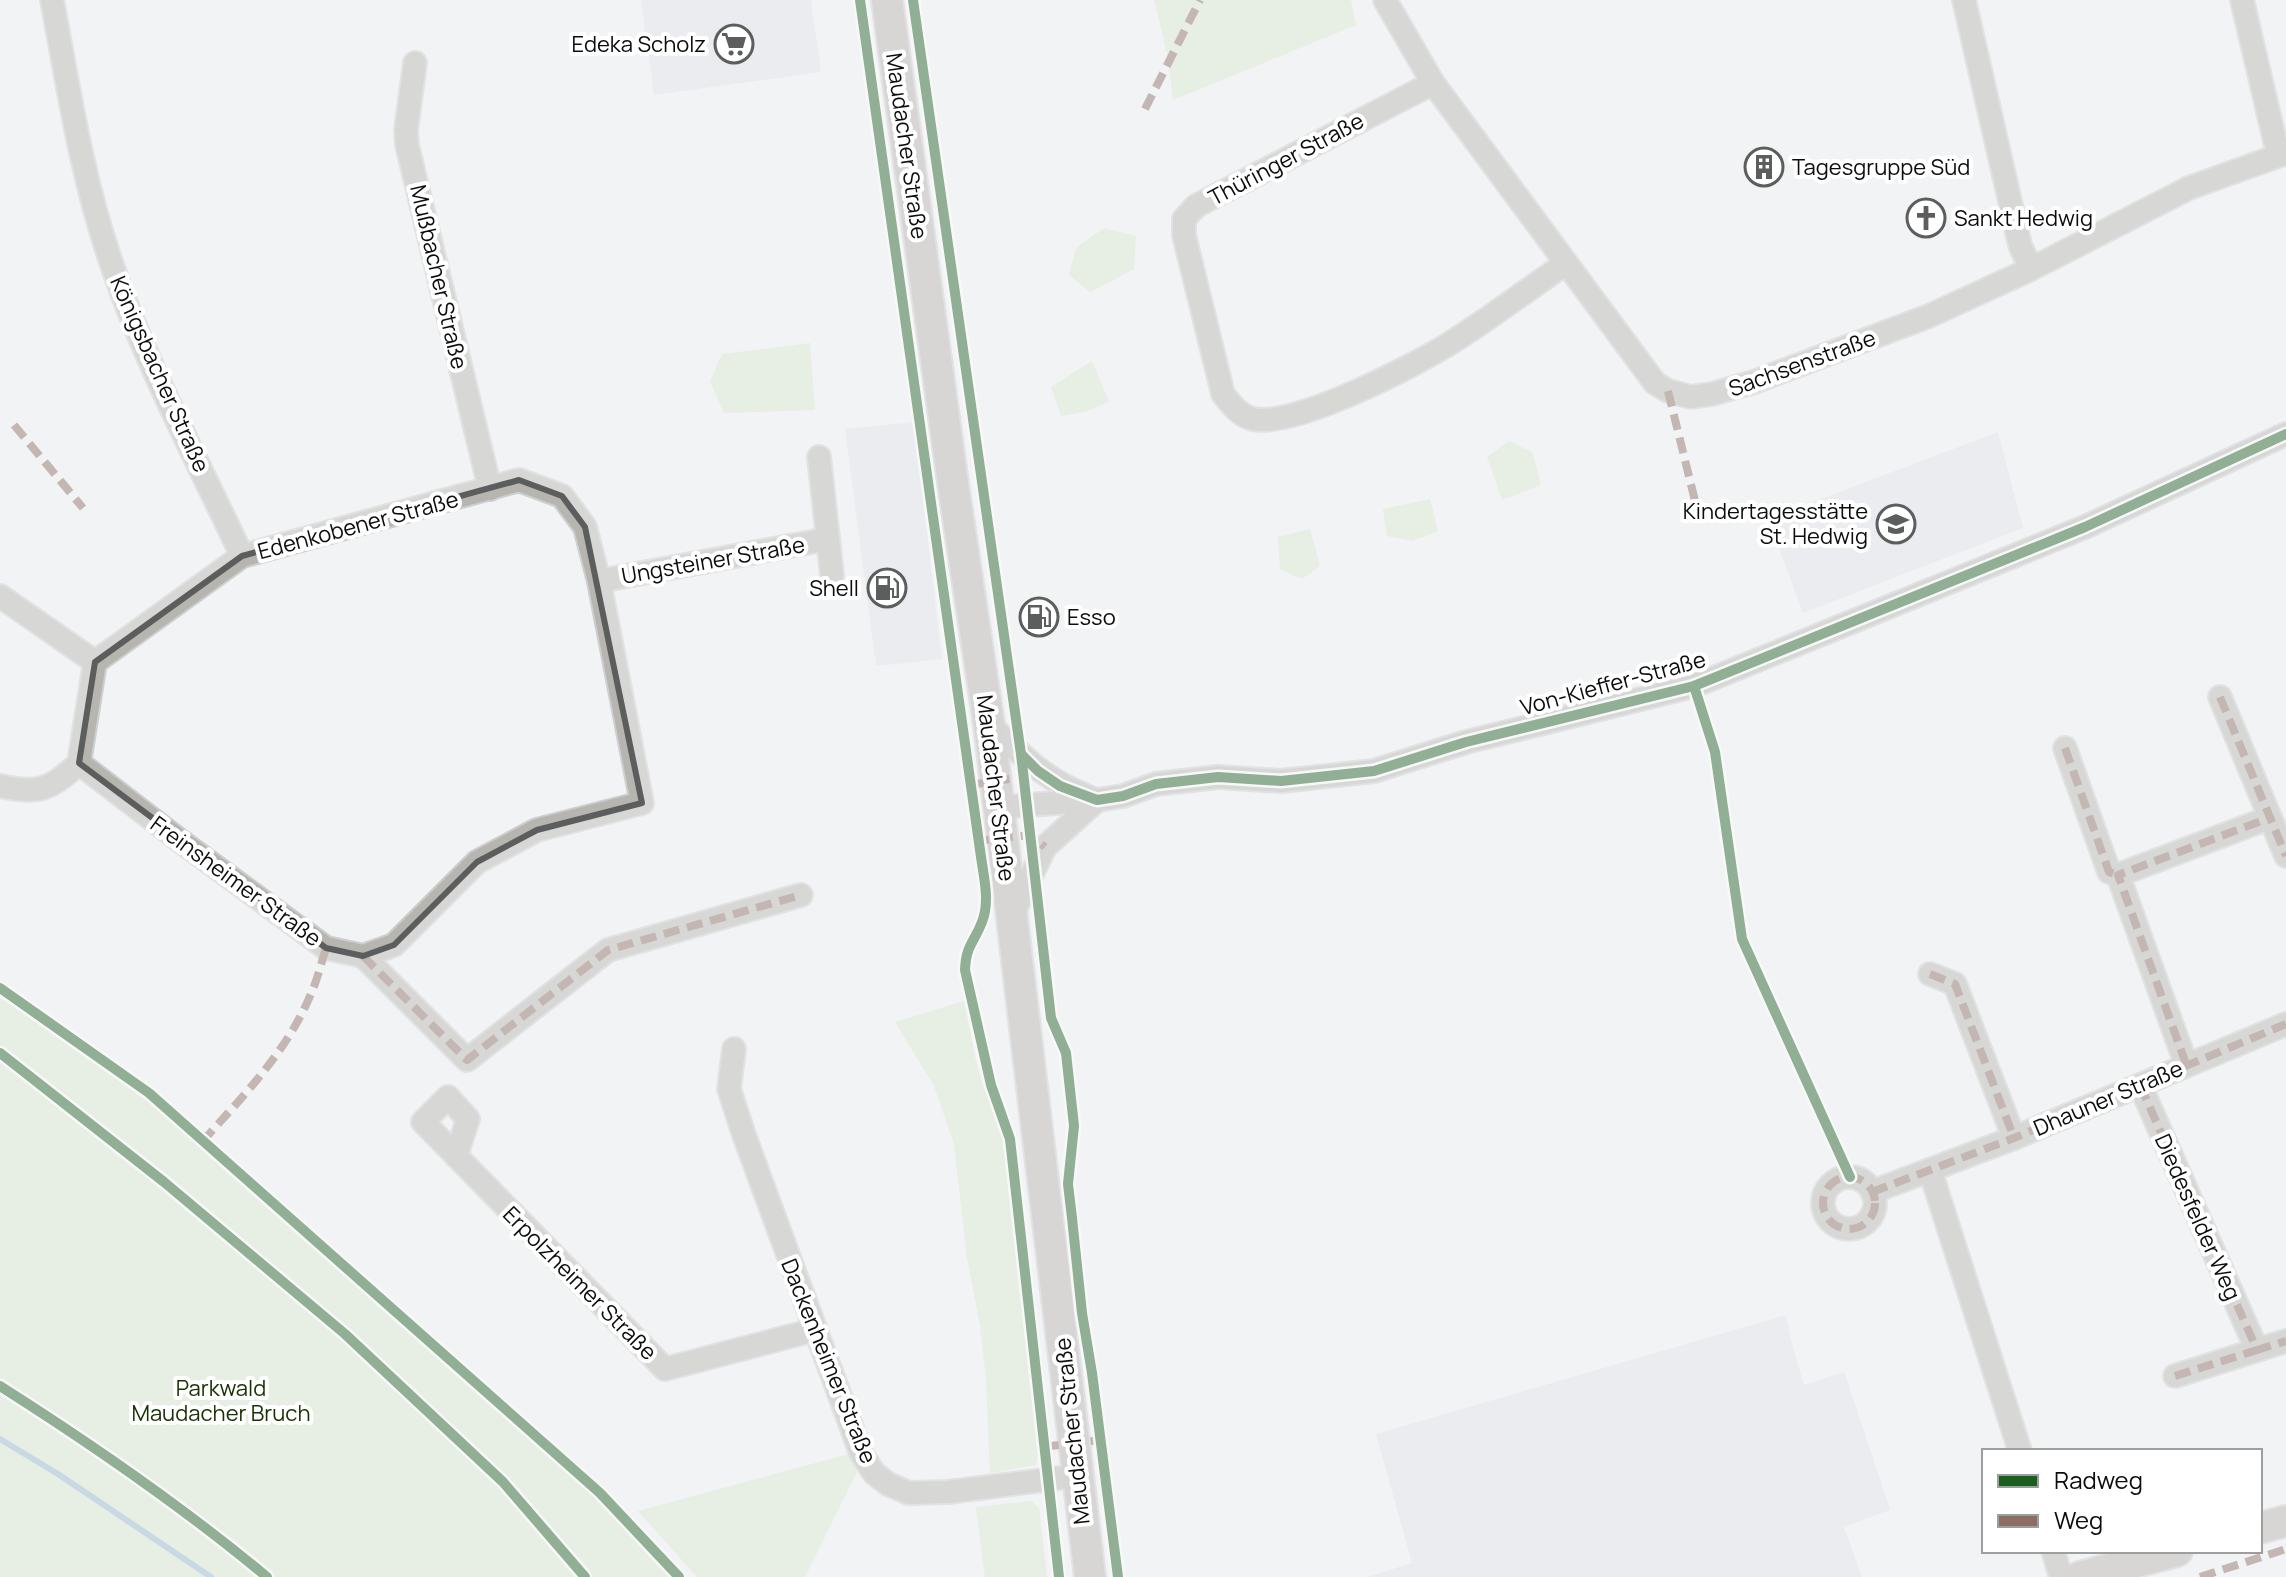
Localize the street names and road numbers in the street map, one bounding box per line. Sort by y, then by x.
street label: Maudacher Straße [879,51,935,241]
street label: Thüringer Straße [1203,105,1369,213]
street label: Mußbacher Straße [403,182,475,372]
street label: Königsbacher Straße [103,271,217,477]
street label: Sachsenstraße [1724,322,1880,403]
street label: Edenkobener Straße [254,484,462,566]
street label: Ungsteiner Straße [619,529,807,591]
street label: Von-Kieffer-Straße [1517,644,1709,722]
street label: Maudacher Straße [970,693,1022,883]
street label: Freinsheimer Straße [145,809,328,953]
street label: Dhauner Straße [2029,1053,2187,1143]
street label: Diedesfelder Weg [2148,1129,2248,1305]
street label: Erpolzheimer Straße [496,1199,664,1367]
street label: Dackenheimer Straße [774,1254,884,1468]
street label: Maudacher Straße [1047,1336,1097,1526]

